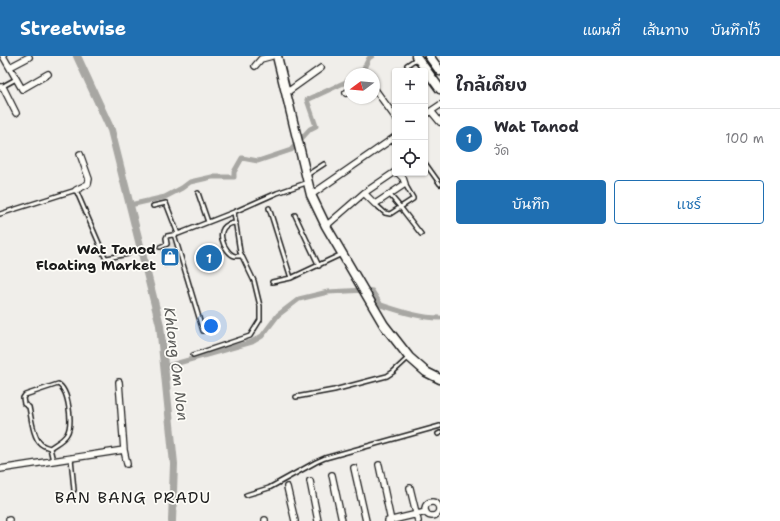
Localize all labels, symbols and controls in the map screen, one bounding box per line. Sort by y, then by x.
text: Streetwise [20,16,126,41]
text: แผนที่ [583,21,620,39]
text: เส้นทาง [642,21,689,39]
text: บันทึกไว้ [711,21,760,39]
north arrow [344,68,380,104]
map controls [392,68,428,176]
button: + [392,68,428,104]
text: ใกล้เคียง [456,74,527,96]
button: − [392,104,428,140]
text: Wat Tanod [494,117,579,137]
text: 1 [466,130,472,147]
text: 100 m [725,130,764,147]
button: locate [392,140,428,176]
text: วัด [494,142,509,159]
button: บันทึก [456,180,606,224]
button: แชร์ [614,180,764,224]
place label: Wat Tanod Floating Market [36,240,156,274]
pin: 1 [196,243,222,273]
shop icon: Wat Tanod Floating Market [159,246,181,268]
water label: Khlong Om Non [159,306,193,422]
your location [201,316,221,336]
district label: BAN BANG PRADU [55,487,211,508]

